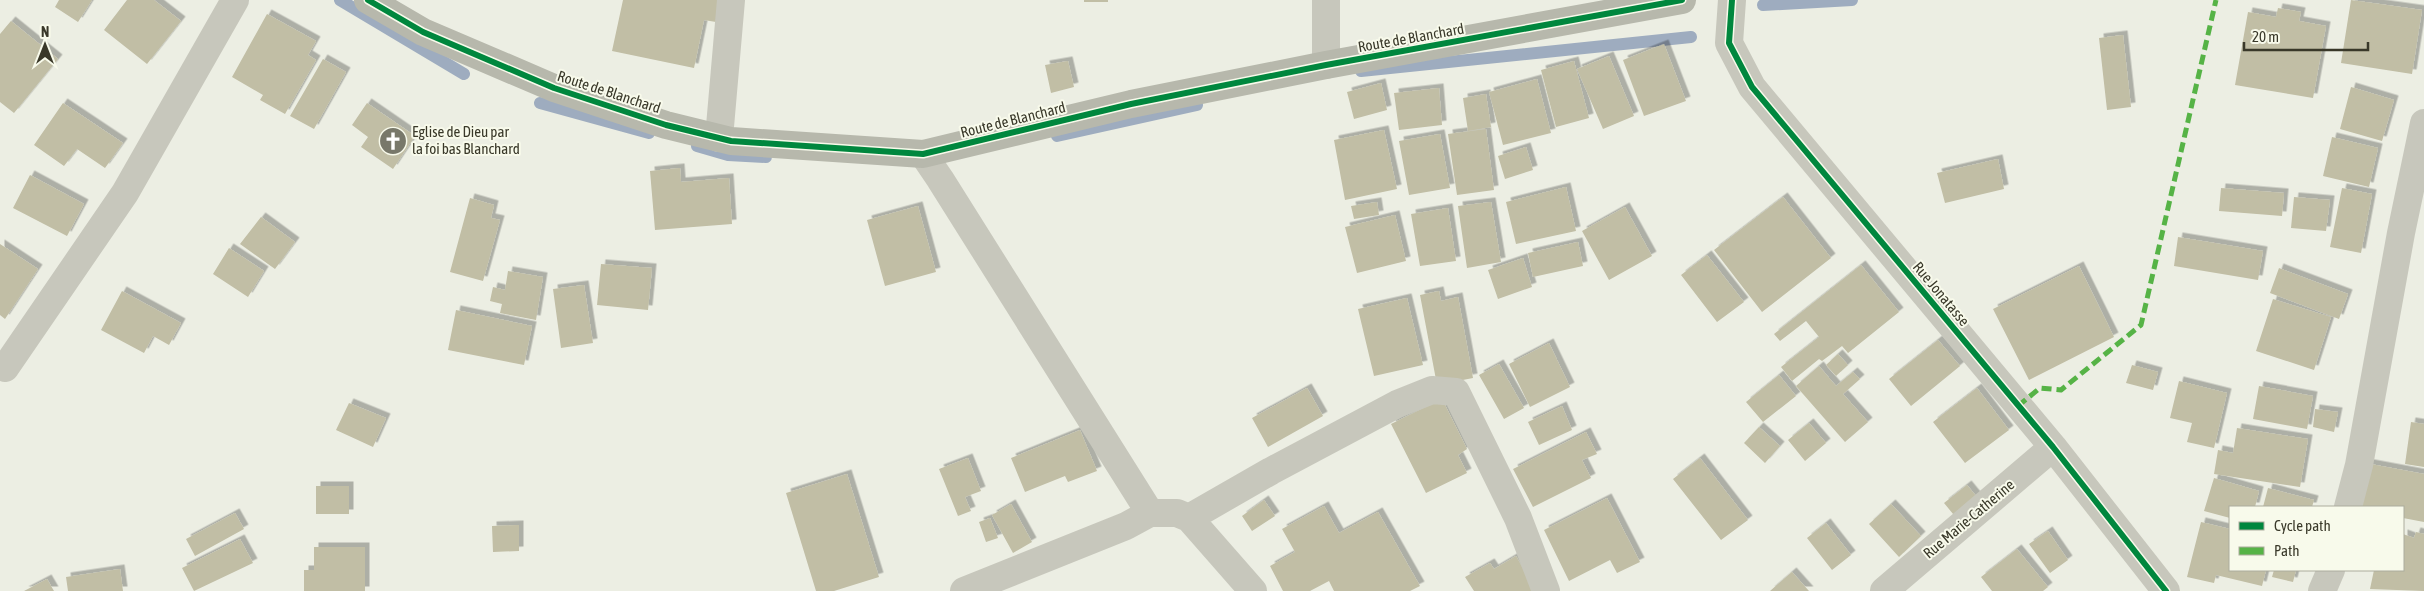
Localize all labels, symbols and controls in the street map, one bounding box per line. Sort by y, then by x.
north arrow [20,20,70,70]
street label: Route de Blanchard [1357,20,1465,55]
scale bar [2244,20,2368,52]
text: N [41,24,49,40]
text: 20 m [2252,28,2279,45]
street label: Route de Blanchard [555,67,663,116]
street label: Route de Blanchard [959,98,1067,141]
place label: Eglise de Dieu par la foi bas Blanchard [412,123,520,157]
church icon: Eglise de Dieu par la foi bas Blanchard [378,126,408,156]
street label: Rue Jonatasse [1910,258,1973,329]
street label: Rue Marie-Catherine [1920,476,2018,562]
legend [2229,506,2404,571]
text: Cycle path [2274,517,2331,534]
text: Path [2274,542,2300,559]

